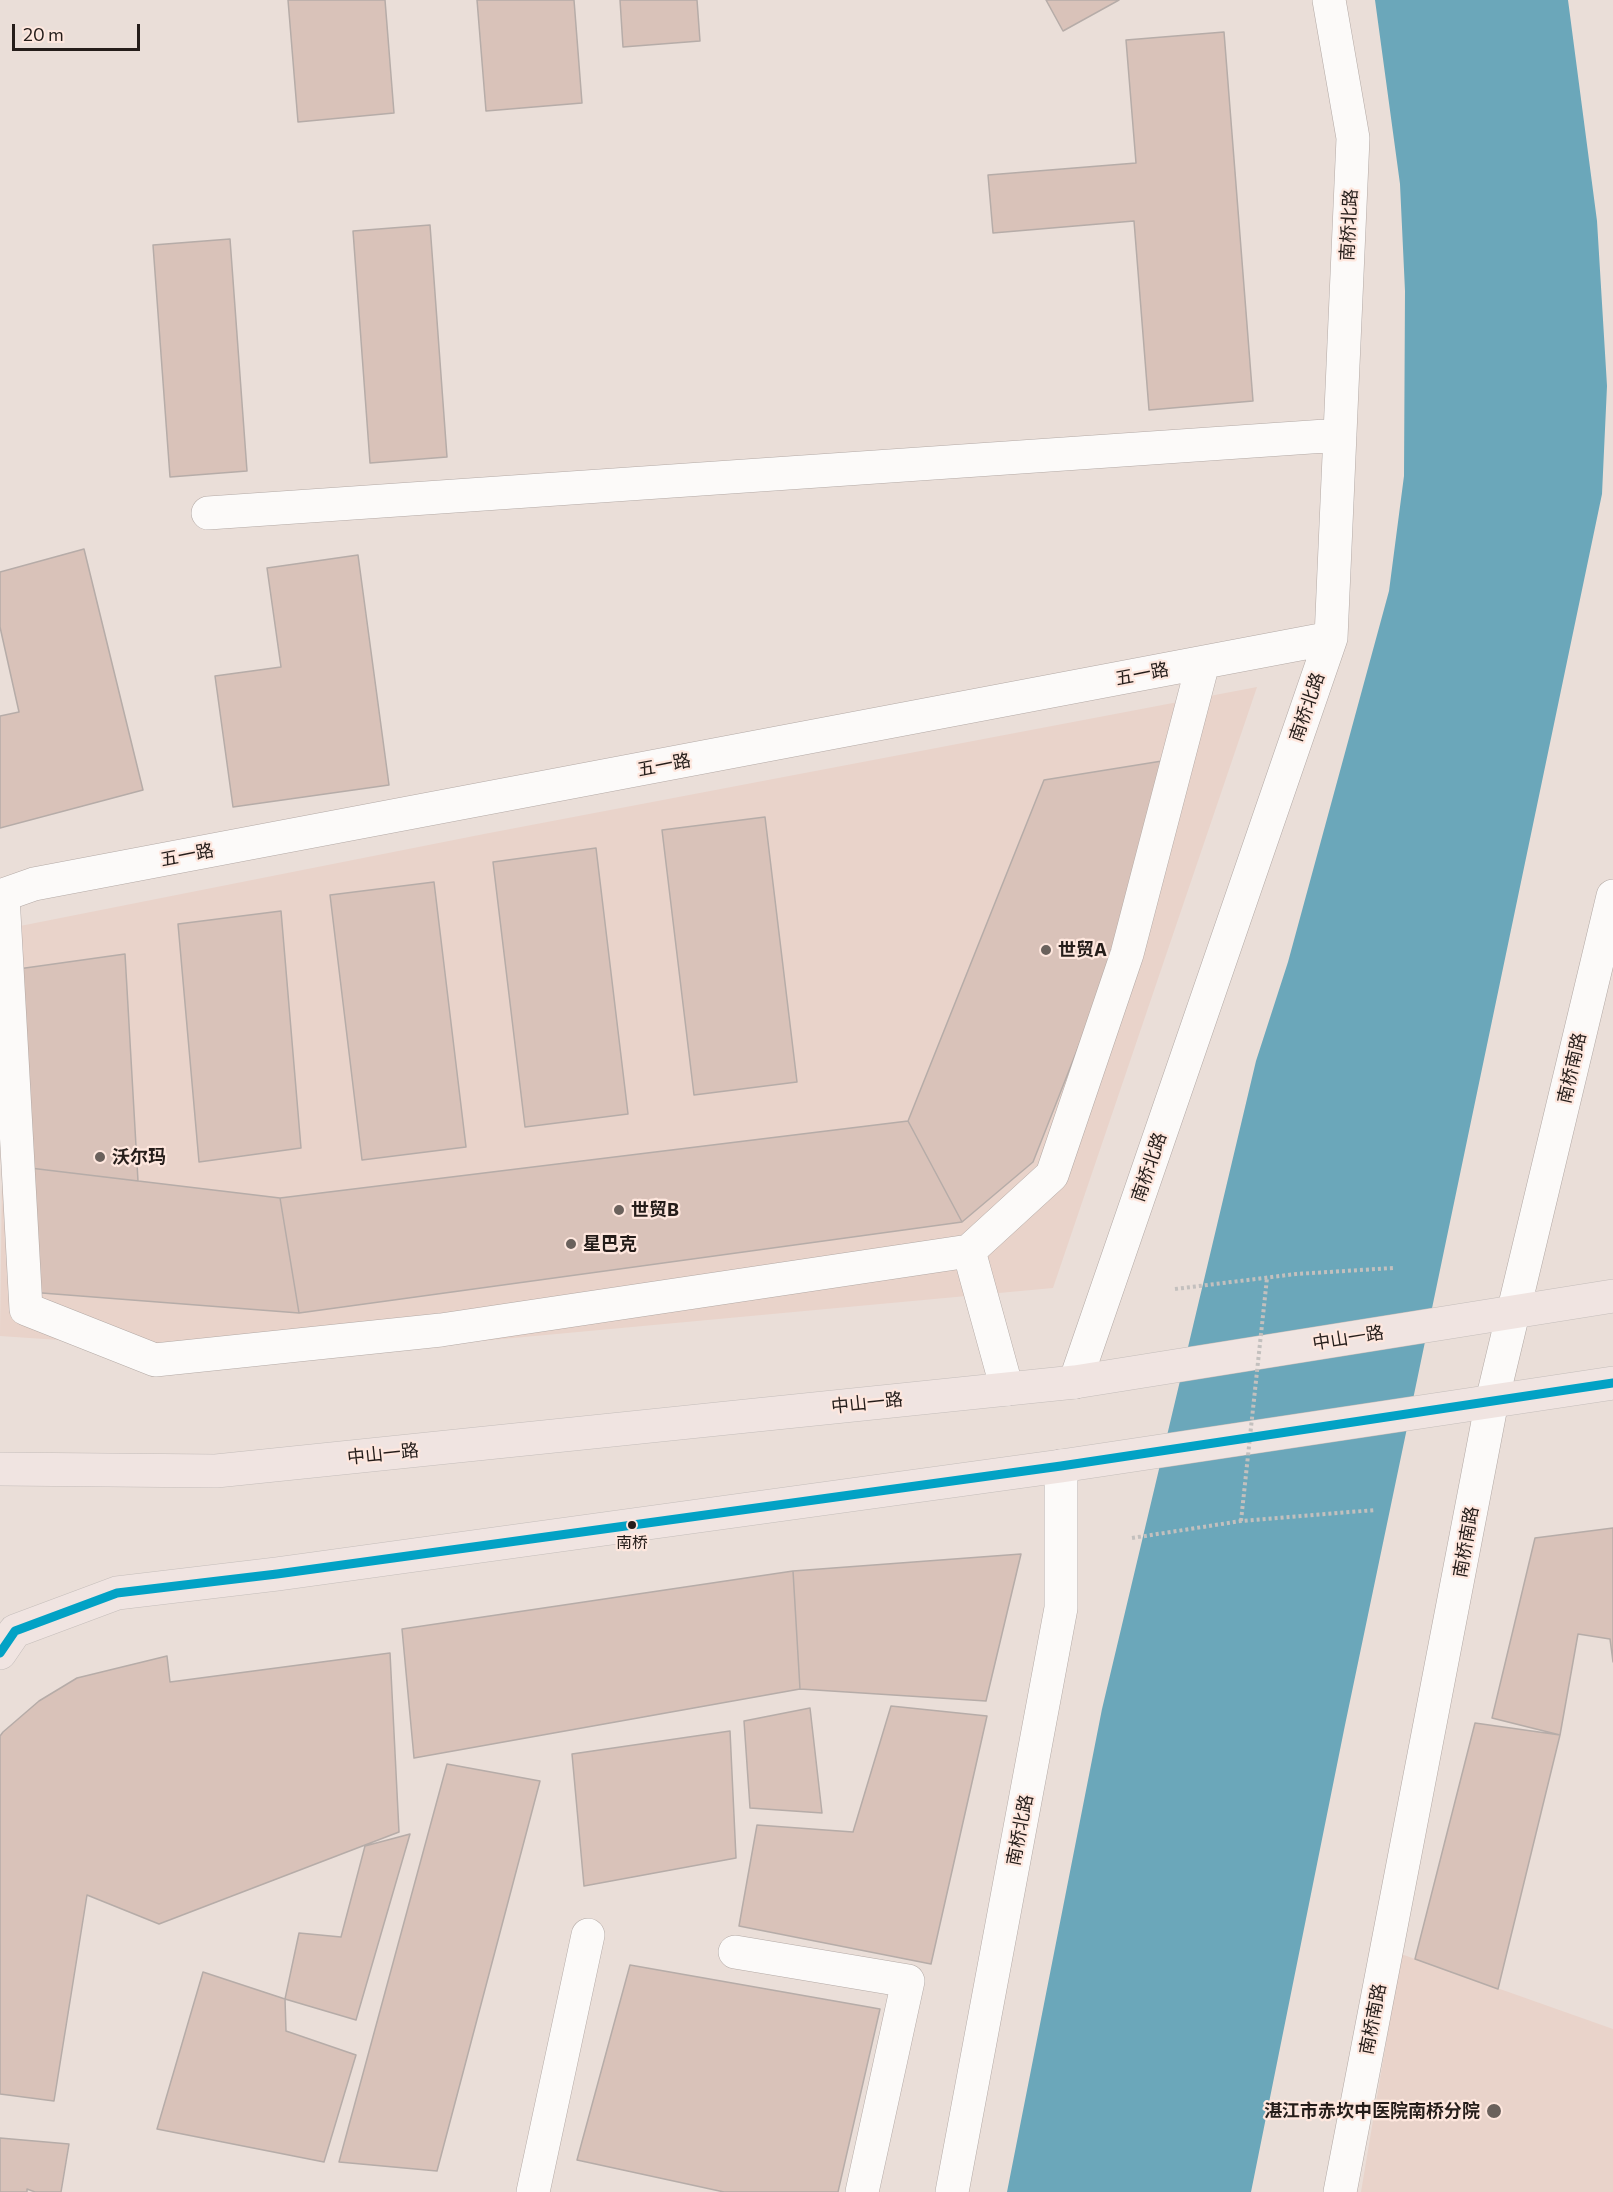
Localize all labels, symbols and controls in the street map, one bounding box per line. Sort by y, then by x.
scale bar [15,12,142,50]
text: 20 m [23,23,64,45]
street label: 南桥北路 [1336,188,1362,262]
street label: 五一路 [1113,658,1171,690]
street label: 南桥北路 [1285,669,1329,745]
street label: 五一路 [635,749,693,781]
street label: 五一路 [158,839,216,871]
place label: 世贸A [1058,939,1107,961]
marker: 世贸A [1039,943,1053,957]
street label: 南桥南路 [1553,1030,1591,1106]
street label: 南桥北路 [1127,1129,1171,1205]
place label: 沃尔玛 [112,1146,166,1168]
marker: 沃尔玛 [93,1150,107,1164]
place label: 世贸B [631,1199,679,1221]
marker: 世贸B [612,1203,626,1217]
place label: 星巴克 [583,1233,637,1255]
marker: 星巴克 [564,1237,578,1251]
street label: 中山一路 [1311,1322,1385,1354]
street label: 中山一路 [830,1388,904,1418]
street label: 中山一路 [346,1439,420,1469]
street label: 南桥南路 [1449,1505,1483,1579]
marker: 南桥 [626,1519,638,1531]
place label: 南桥 [616,1533,648,1553]
street label: 南桥北路 [1003,1793,1037,1867]
street label: 南桥南路 [1356,1982,1390,2056]
place label: 湛江市赤坎中医院南桥分院 [1264,2100,1480,2122]
marker: 湛江市赤坎中医院南桥分院 [1485,2102,1503,2120]

